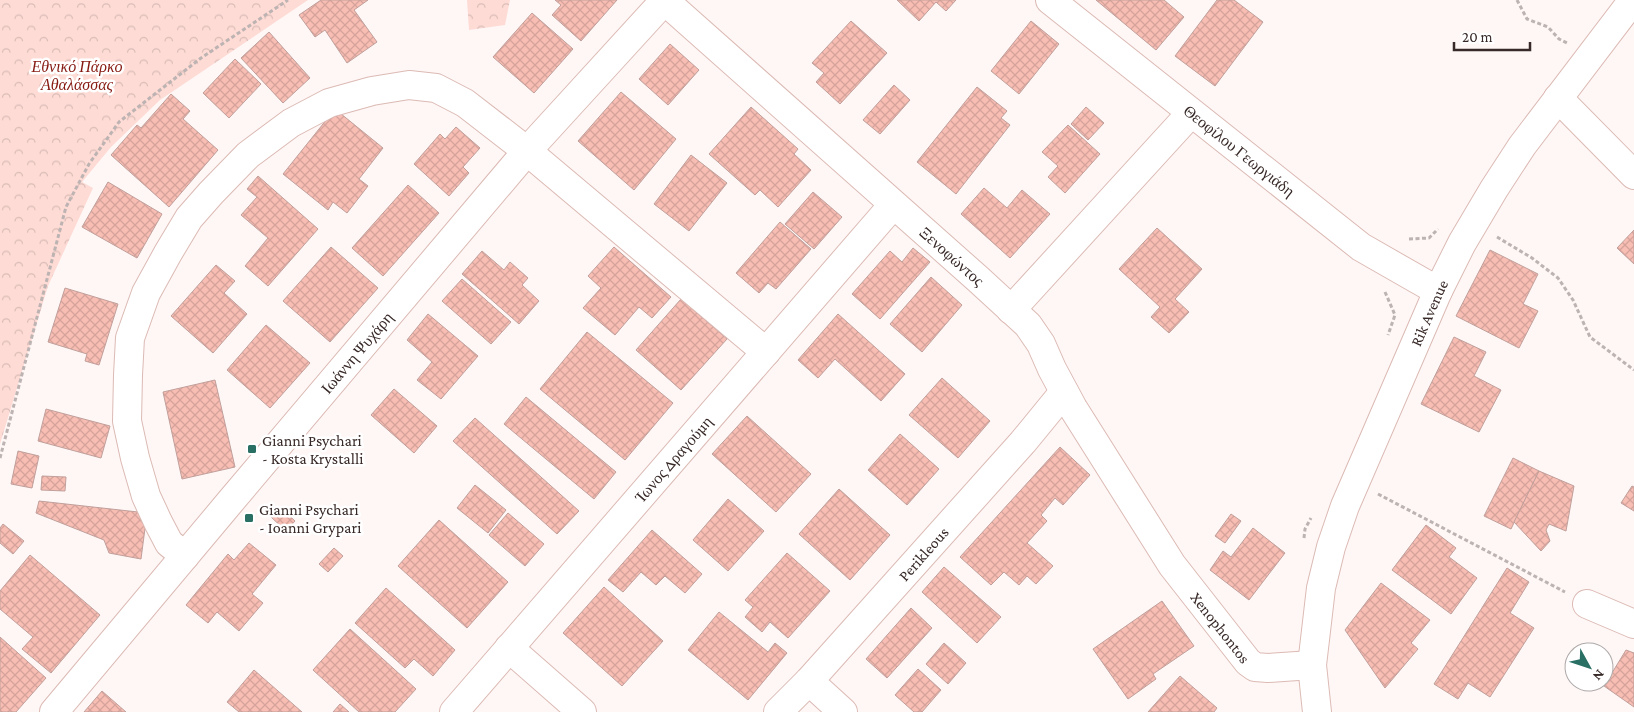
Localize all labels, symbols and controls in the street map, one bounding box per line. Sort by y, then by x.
scale bar [1454,20,1530,52]
text: 20 m [1462,29,1493,45]
park label: Εθνικό Πάρκο Αθαλάσσας [30,58,123,93]
street label: Θεοφίλου Γεωργιάδη [1180,102,1298,201]
street label: Ξενοφώντος [916,223,988,290]
street label: Rik Avenue [1407,277,1451,349]
street label: Ιωάννη Ψυχάρη [318,309,397,397]
street label: Ίωνος Δραγούμη [631,413,716,506]
place label: Gianni Psychari - Kosta Krystalli [262,432,363,468]
marker: Gianni Psychari - Kosta Krystalli [246,443,258,455]
place label: Gianni Psychari - Ioanni Grypari [259,501,361,537]
marker: Gianni Psychari - Ioanni Grypari [243,512,255,524]
street label: Perikleous [895,523,952,584]
street label: Xenophontos [1187,589,1253,666]
north arrow [1564,642,1614,692]
text: N [1589,667,1608,685]

